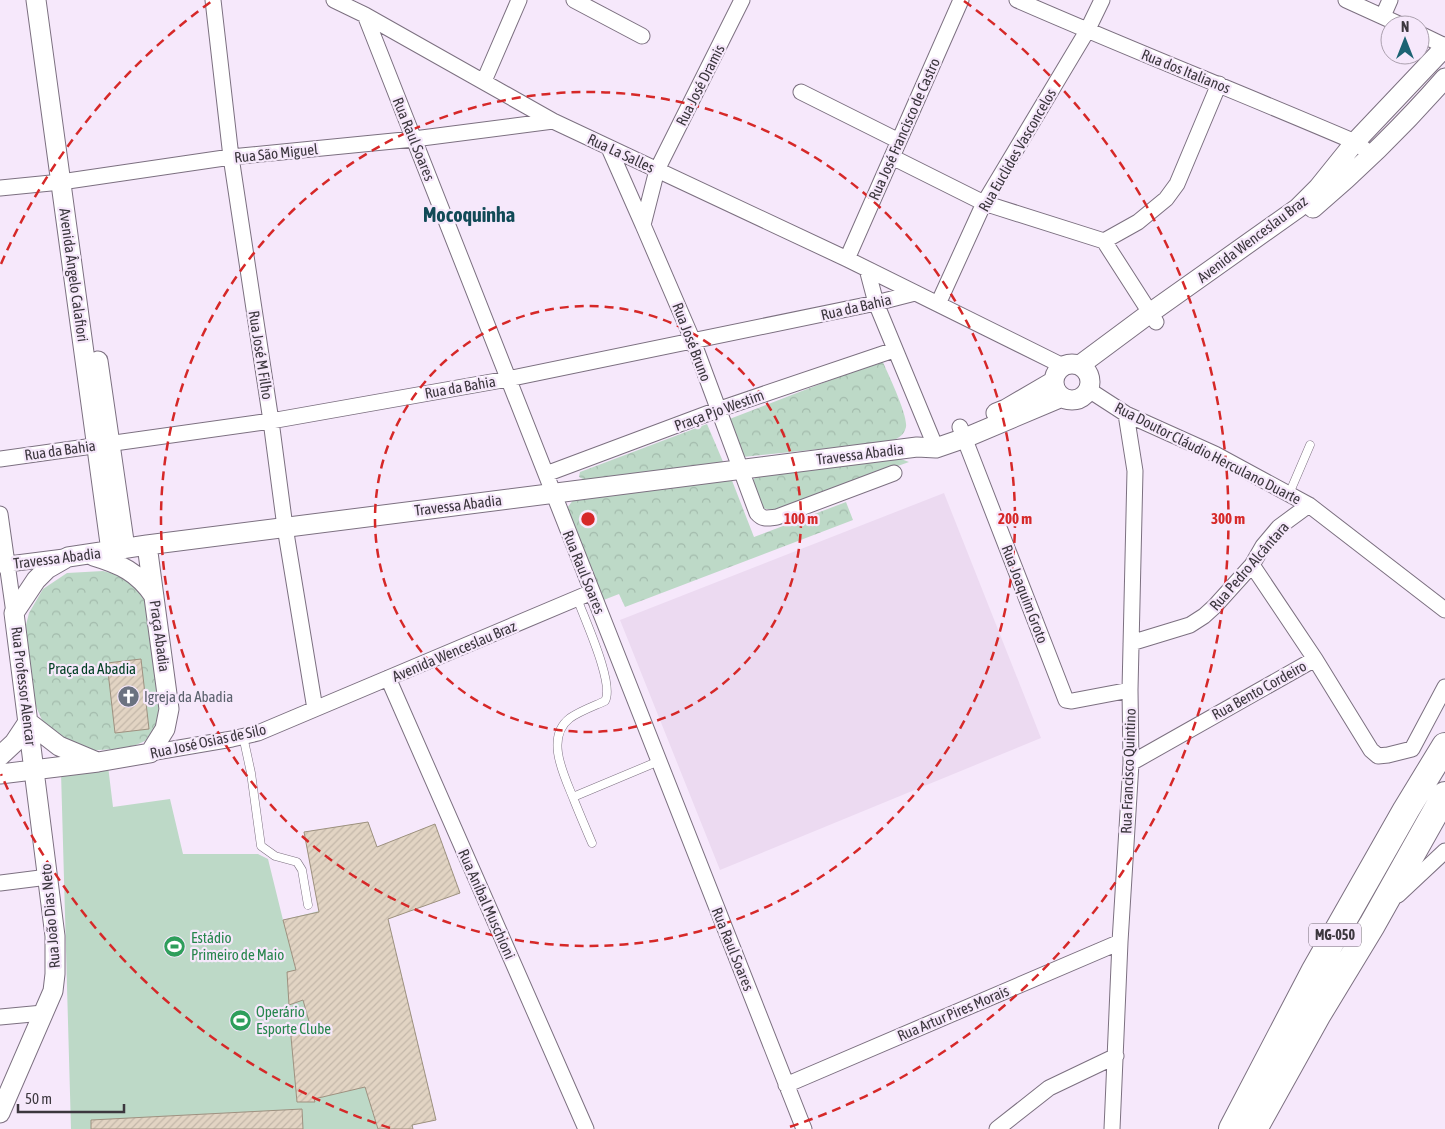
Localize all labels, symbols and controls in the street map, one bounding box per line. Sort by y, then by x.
north arrow [1380,15,1430,65]
text: N [1401,19,1409,35]
street label: Rua José Dramis [672,42,728,128]
street label: Rua dos Italianos [1139,45,1233,97]
street label: Rua José Francisco de Castro [865,55,943,203]
street label: Rua Euclides Vasconcelos [975,85,1059,215]
street label: Rua Raul Soares [390,95,438,183]
street label: Rua La Salles [585,130,657,176]
street label: Rua São Miguel [233,140,319,166]
street label: Avenida Wenceslau Braz [1194,192,1311,286]
district label: Mocoquinha [423,203,515,226]
street label: Avenida Ângelo Calafiori [56,207,92,343]
street label: Rua da Bahia [819,291,893,323]
street label: Rua José Bruno [669,300,715,384]
street label: Rua José M Filho [246,309,276,401]
street label: Rua da Bahia [423,372,497,402]
street label: Praça Pjo Westim [672,386,766,434]
street label: Rua Doutor Cláudio Herculano Duarte [1112,398,1304,508]
street label: Rua da Bahia [23,437,97,463]
street label: Travessa Abadia [815,440,905,468]
street label: Travessa Abadia [413,491,503,519]
centre of rings [579,510,597,528]
text: 100 m [784,510,818,527]
text: 200 m [998,510,1032,527]
text: 300 m [1211,510,1245,527]
street label: Rua Pedro Alcântara [1206,518,1292,614]
street label: Rua Raul Soares [560,528,608,616]
street label: Rua Joaquim Groto [998,542,1052,646]
street label: Travessa Abadia [12,544,102,572]
street label: Praça Abadia [147,599,173,673]
street label: Avenida Wenceslau Braz [389,617,519,685]
street label: Rua Professor Alencar [8,625,40,747]
street label: Rua Bento Cordeiro [1209,657,1309,723]
park label: Praça da Abadia [48,660,136,677]
church icon: Igreja da Abadia [116,684,140,708]
place label: Igreja da Abadia [144,688,233,705]
street label: Rua Francisco Quintino [1117,708,1139,834]
street label: Rua José Osias de Silo [148,720,268,762]
street label: Rua Aníbal Muschioni [455,846,519,962]
street label: Rua João Dias Neto [37,863,63,969]
street label: Rua Raul Soares [709,905,757,993]
road number: MG-050 [1309,924,1361,946]
place label: Estádio Primeiro de Maio [191,929,284,963]
sports icon: Estádio Primeiro de Maio [163,934,187,958]
street label: Rua Artur Pires Morais [895,982,1011,1044]
place label: Operário Esporte Clube [256,1003,331,1037]
sports icon: Operário Esporte Clube [228,1008,252,1032]
scale bar [18,1082,124,1114]
text: 50 m [25,1090,52,1107]

